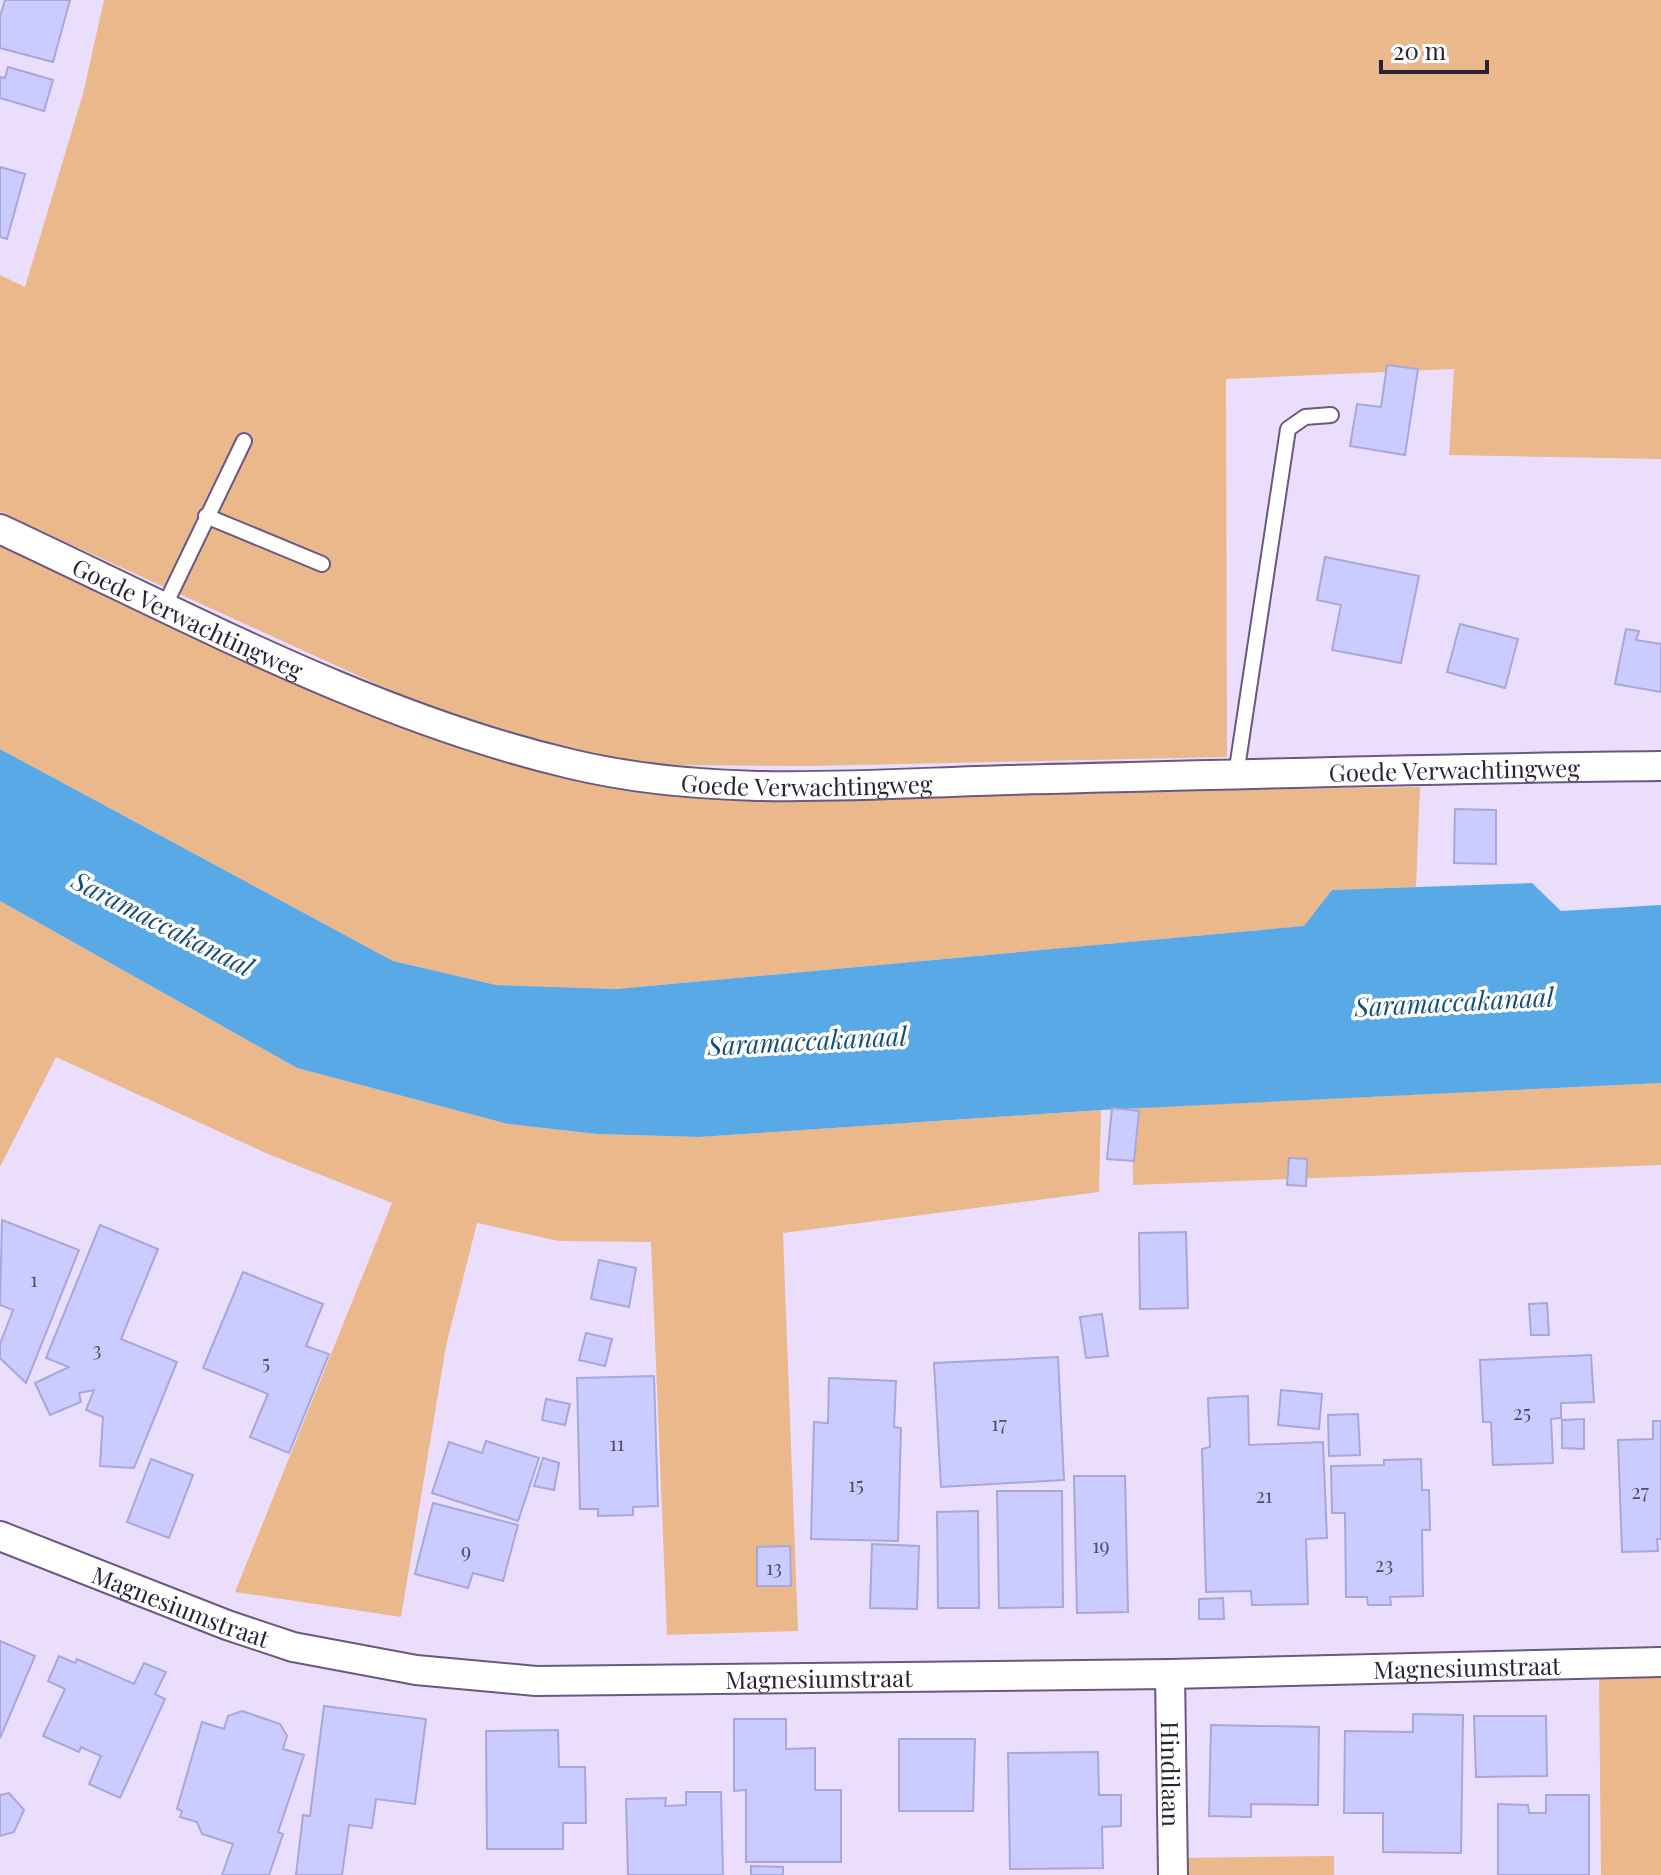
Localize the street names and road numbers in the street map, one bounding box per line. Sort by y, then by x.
street label: Goede Verwachtingweg [67,550,309,686]
street label: Goede Verwachtingweg [1328,751,1581,788]
street label: Goede Verwachtingweg [680,766,933,802]
street label: Magnesiumstraat [88,1558,274,1654]
street label: Magnesiumstraat [1373,1648,1561,1685]
street label: Magnesiumstraat [725,1661,913,1695]
street label: Hindilaan [1155,1721,1188,1827]

